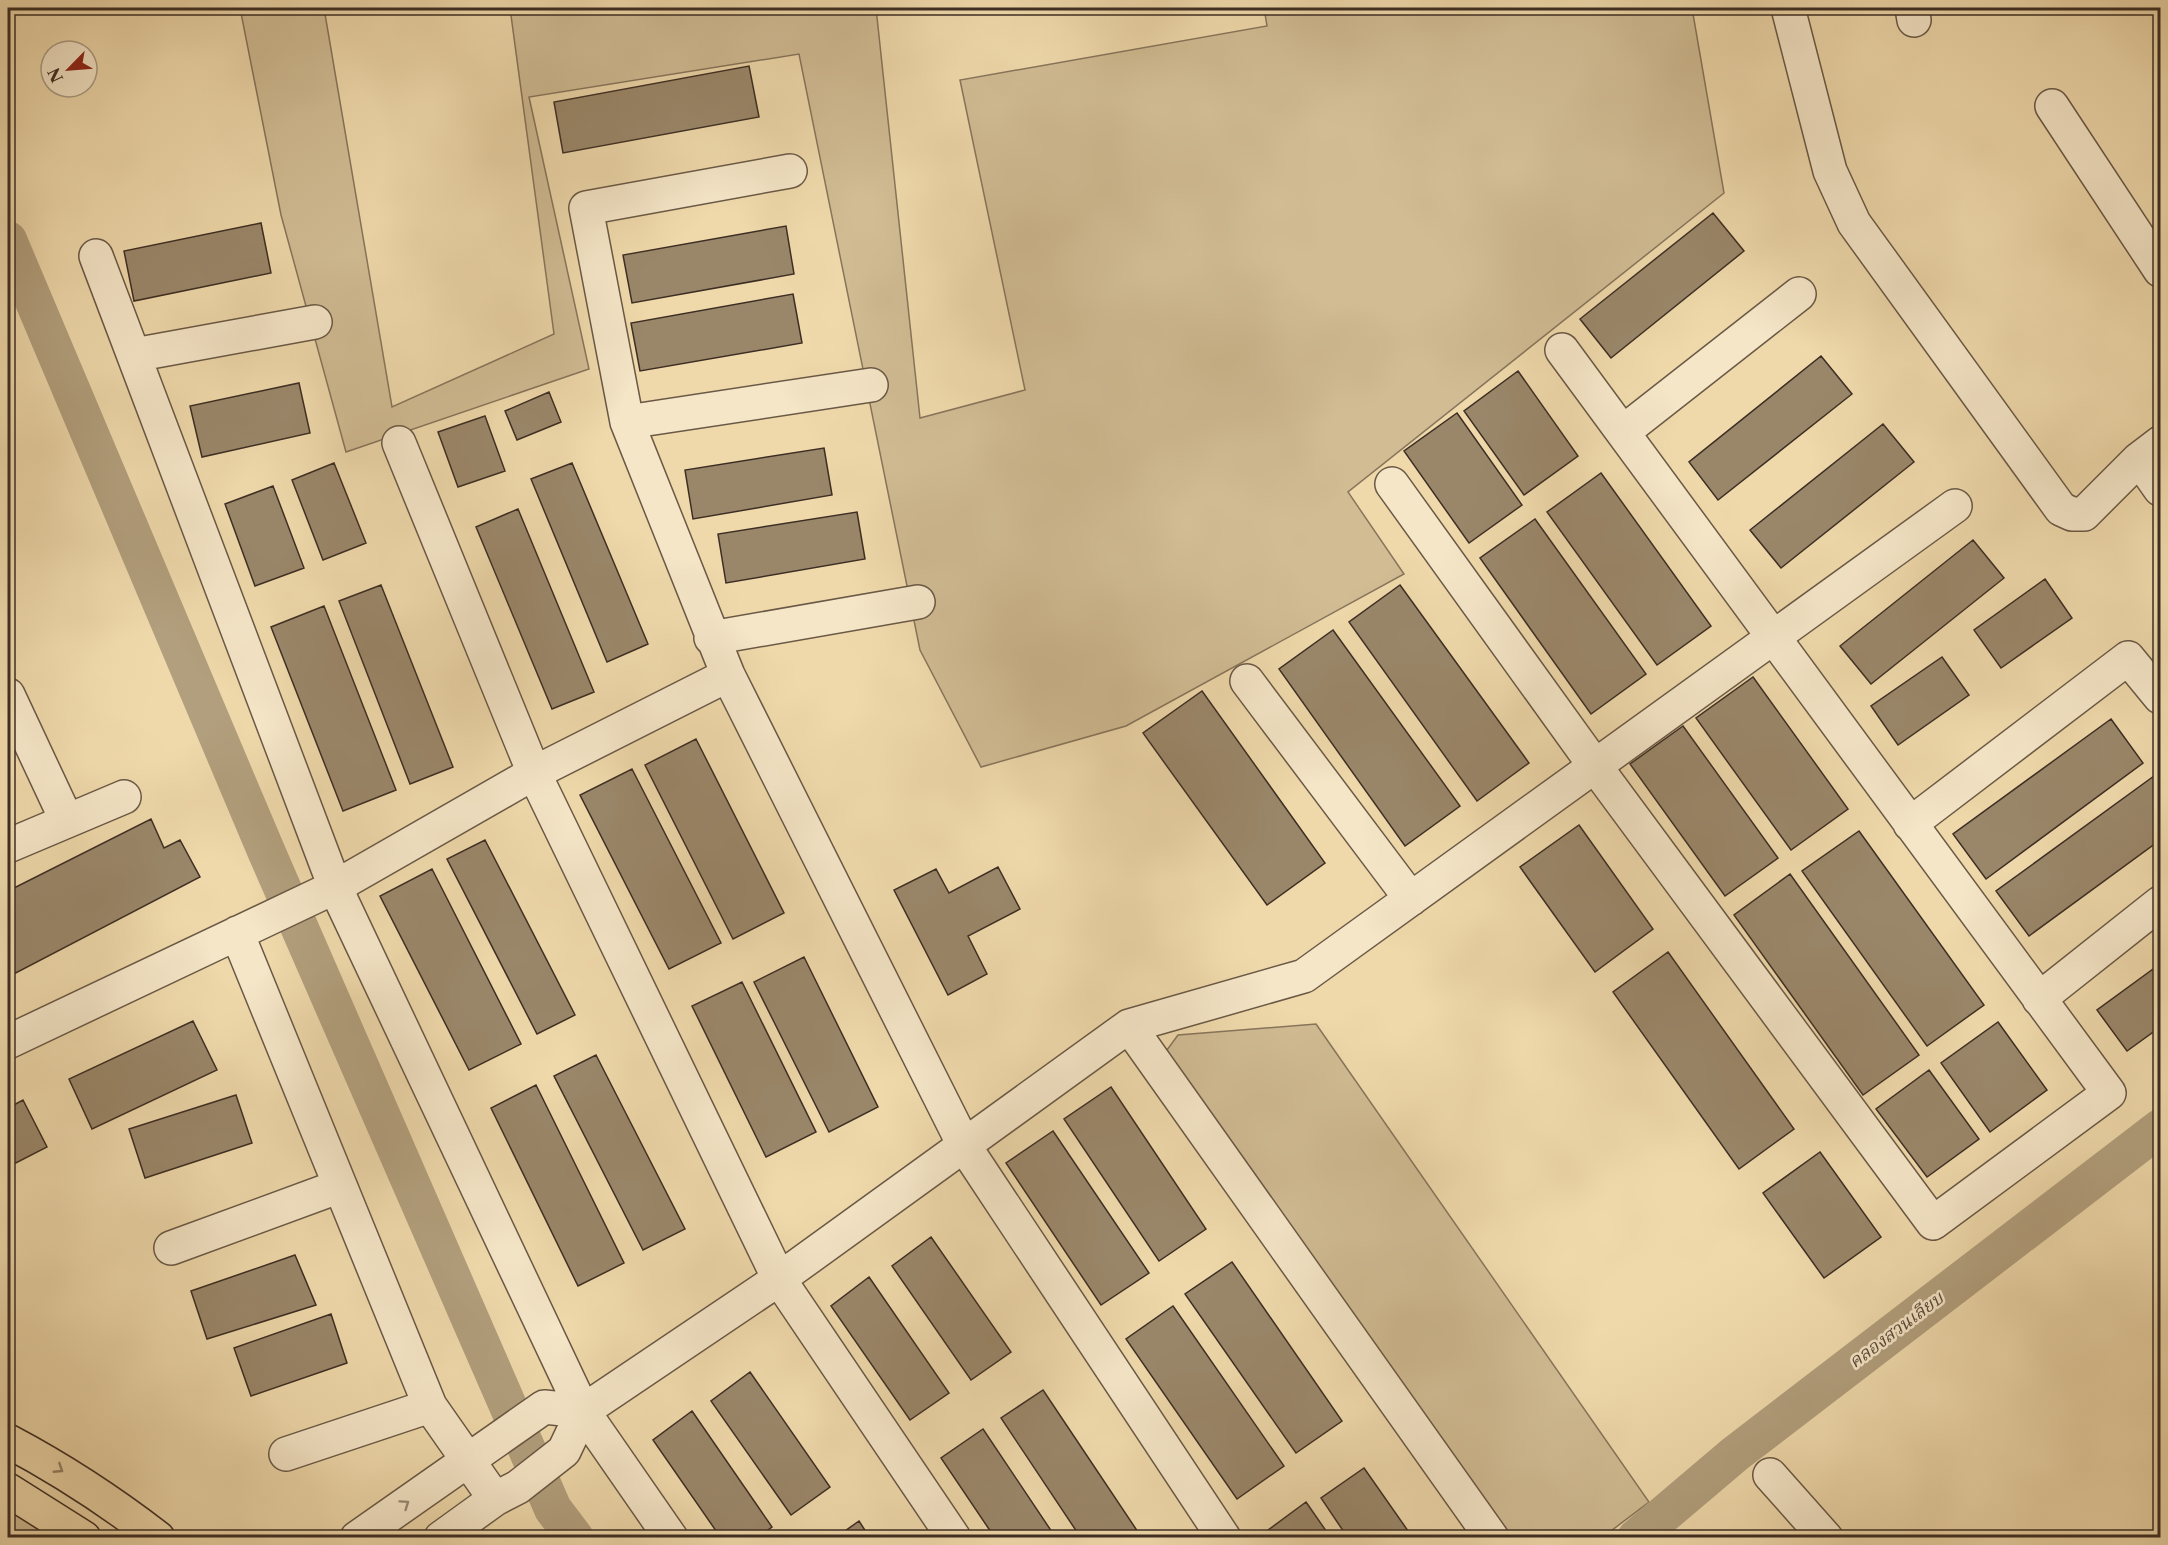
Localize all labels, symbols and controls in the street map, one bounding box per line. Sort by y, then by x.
north arrow [39,39,99,99]
text: N [43,65,67,86]
water label: คลองสวนเลียบ [1844,1286,1949,1373]
one-way arrow [53,1461,63,1473]
one-way arrow [399,1500,410,1511]

